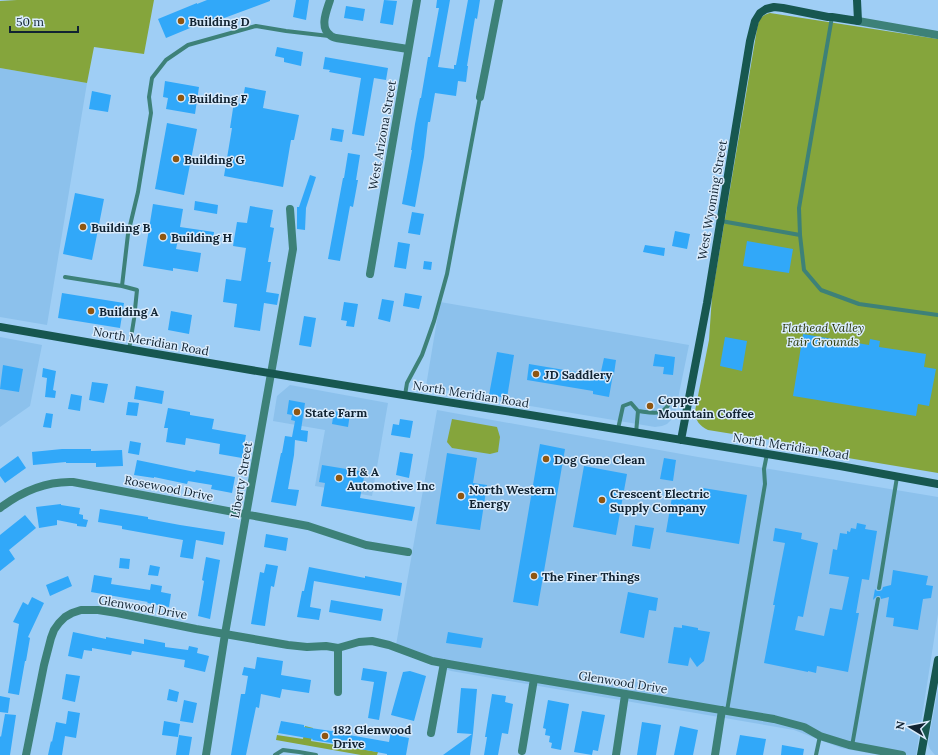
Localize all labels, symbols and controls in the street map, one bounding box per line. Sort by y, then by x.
scale bar [10,8,78,34]
text: 50 m [16,14,44,29]
place label: Building D [189,14,250,29]
marker: Building D [176,16,186,26]
street label: West Arizona Street [365,79,399,191]
place label: Building F [189,91,247,106]
marker: Building F [176,93,186,103]
street label: West Wyoming Street [694,139,730,261]
place label: Building G [184,152,245,167]
marker: Building G [171,154,181,164]
place label: Building B [91,220,150,235]
marker: Building B [78,222,88,232]
place label: Building H [171,230,232,245]
marker: Building H [158,232,168,242]
place label: Building A [99,304,159,319]
marker: Building A [86,306,96,316]
park label: Flathead Valley Fair Grounds [782,320,864,349]
street label: North Meridian Road [92,323,210,359]
place label: JD Saddlery [544,367,613,382]
marker: JD Saddlery [531,369,541,379]
street label: North Meridian Road [412,377,530,411]
place label: Copper Mountain Coffee [658,392,754,421]
marker: Copper Mountain Coffee [645,401,655,411]
place label: State Farm [305,405,367,420]
marker: State Farm [292,407,302,417]
street label: North Meridian Road [732,429,850,463]
street label: Liberty Street [227,440,255,519]
place label: Dog Gone Clean [554,452,646,467]
marker: Dog Gone Clean [541,454,551,464]
place label: H & A Automotive Inc [347,464,436,493]
street label: Rosewood Drive [123,472,215,504]
marker: H & A Automotive Inc [334,473,344,483]
place label: North Western Energy [469,482,555,511]
place label: Crescent Electric Supply Company [610,486,710,515]
marker: North Western Energy [456,491,466,501]
marker: Crescent Electric Supply Company [597,495,607,505]
place label: The Finer Things [542,569,640,584]
marker: The Finer Things [529,571,539,581]
street label: Glenwood Drive [97,592,189,622]
street label: Glenwood Drive [577,668,669,697]
north arrow [890,707,930,747]
text: N [893,719,908,731]
place label: 182 Glenwood Drive [333,722,411,751]
marker: 182 Glenwood Drive [320,731,330,741]

